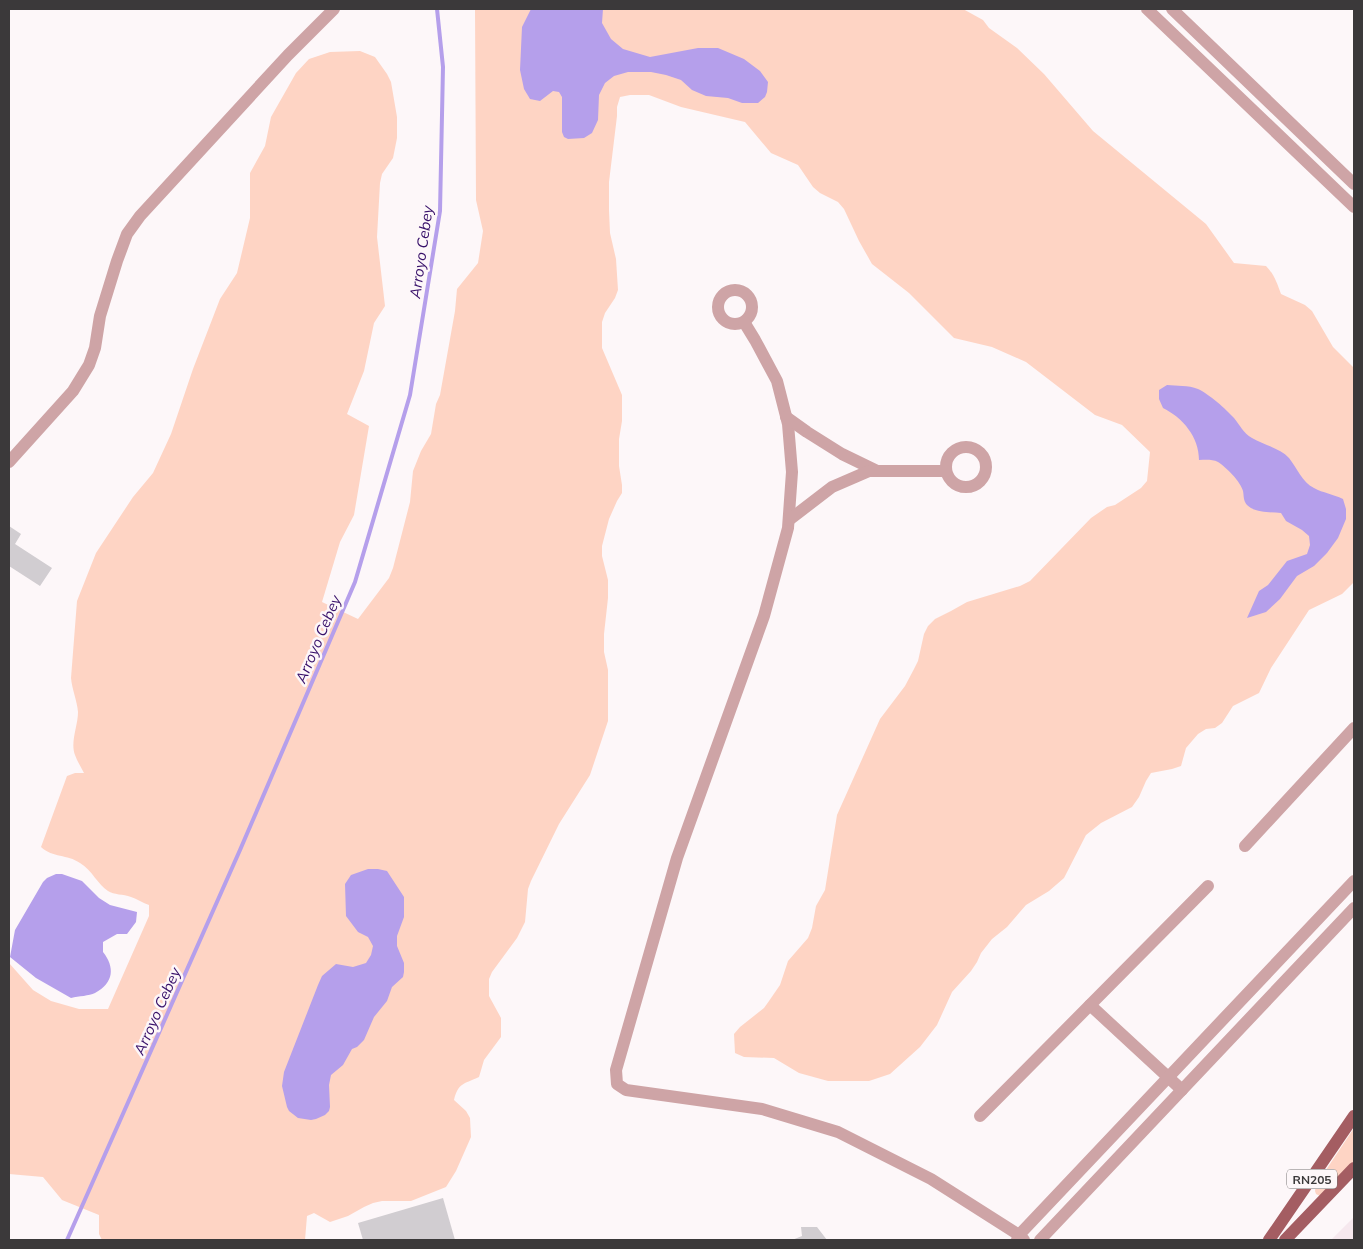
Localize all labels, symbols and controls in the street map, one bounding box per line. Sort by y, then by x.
water label: Arroyo Cebey [405,203,437,301]
water label: Arroyo Cebey [291,591,345,687]
water label: Arroyo Cebey [129,963,185,1059]
road number: RN205 [1287,1170,1337,1188]

